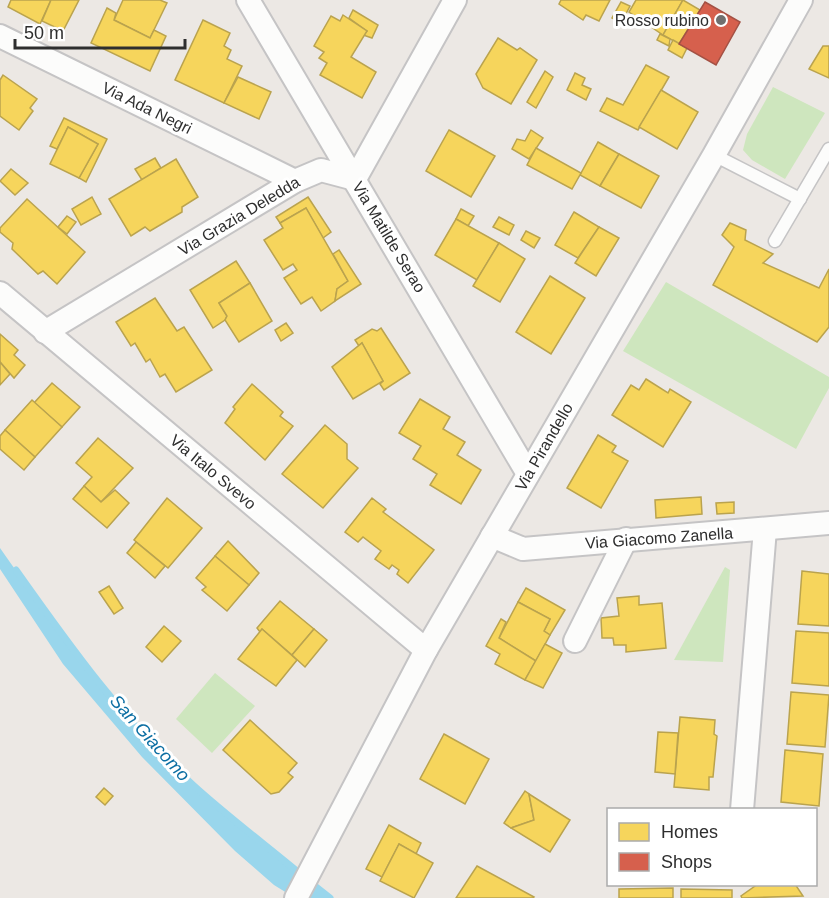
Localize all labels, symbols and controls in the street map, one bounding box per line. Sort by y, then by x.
scale bar [15,12,184,50]
place label: Rosso rubino [615,12,709,29]
marker: Rosso rubino [714,13,728,27]
text: 50 m [24,23,64,43]
street label: Via Ada Negri [99,79,195,137]
street label: Via Grazia Deledda [175,173,303,259]
street label: Via Matilde Serao [349,179,429,295]
street label: Via Pirandello [512,400,576,494]
street label: Via Italo Svevo [167,431,259,513]
street label: Via Giacomo Zanella [584,524,734,552]
water label: San Giacomo [106,691,194,785]
legend [607,808,817,886]
text: Homes [661,822,718,842]
text: Shops [661,852,712,872]

